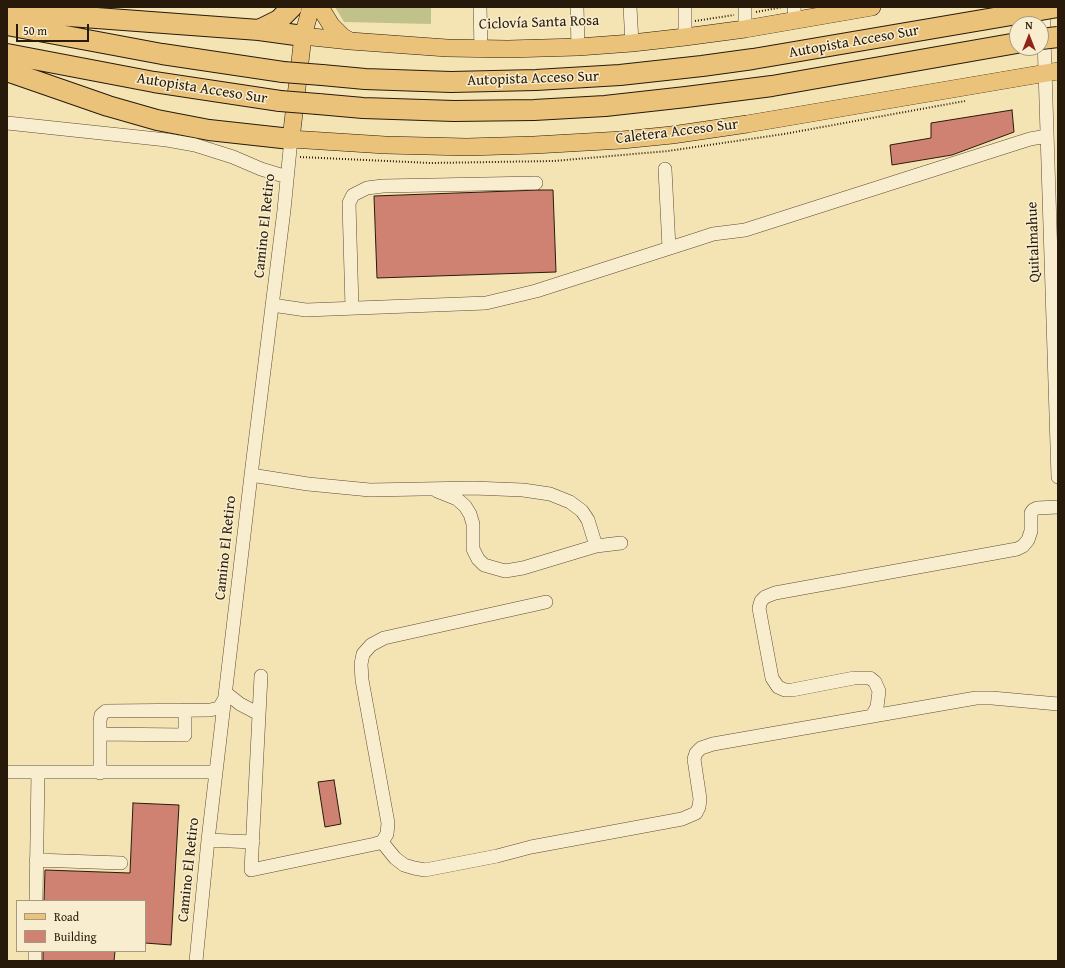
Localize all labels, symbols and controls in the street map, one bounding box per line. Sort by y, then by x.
street label: Ciclovía Santa Rosa [479,12,599,34]
scale bar [18,16,91,42]
north arrow [1009,16,1049,56]
text: N [1025,17,1033,33]
text: 50 m [23,22,47,39]
street label: Autopista Acceso Sur [787,22,921,62]
street label: Autopista Acceso Sur [467,68,599,90]
street label: Autopista Acceso Sur [135,70,269,108]
street label: Caletera Acceso Sur [615,116,739,148]
street label: Camino El Retiro [251,173,279,279]
street label: Quitalmahue [1024,201,1044,283]
street label: Camino El Retiro [212,495,240,601]
street label: Camino El Retiro [175,817,203,923]
legend [16,900,146,952]
text: Road [54,908,79,925]
text: Building [54,928,97,945]

